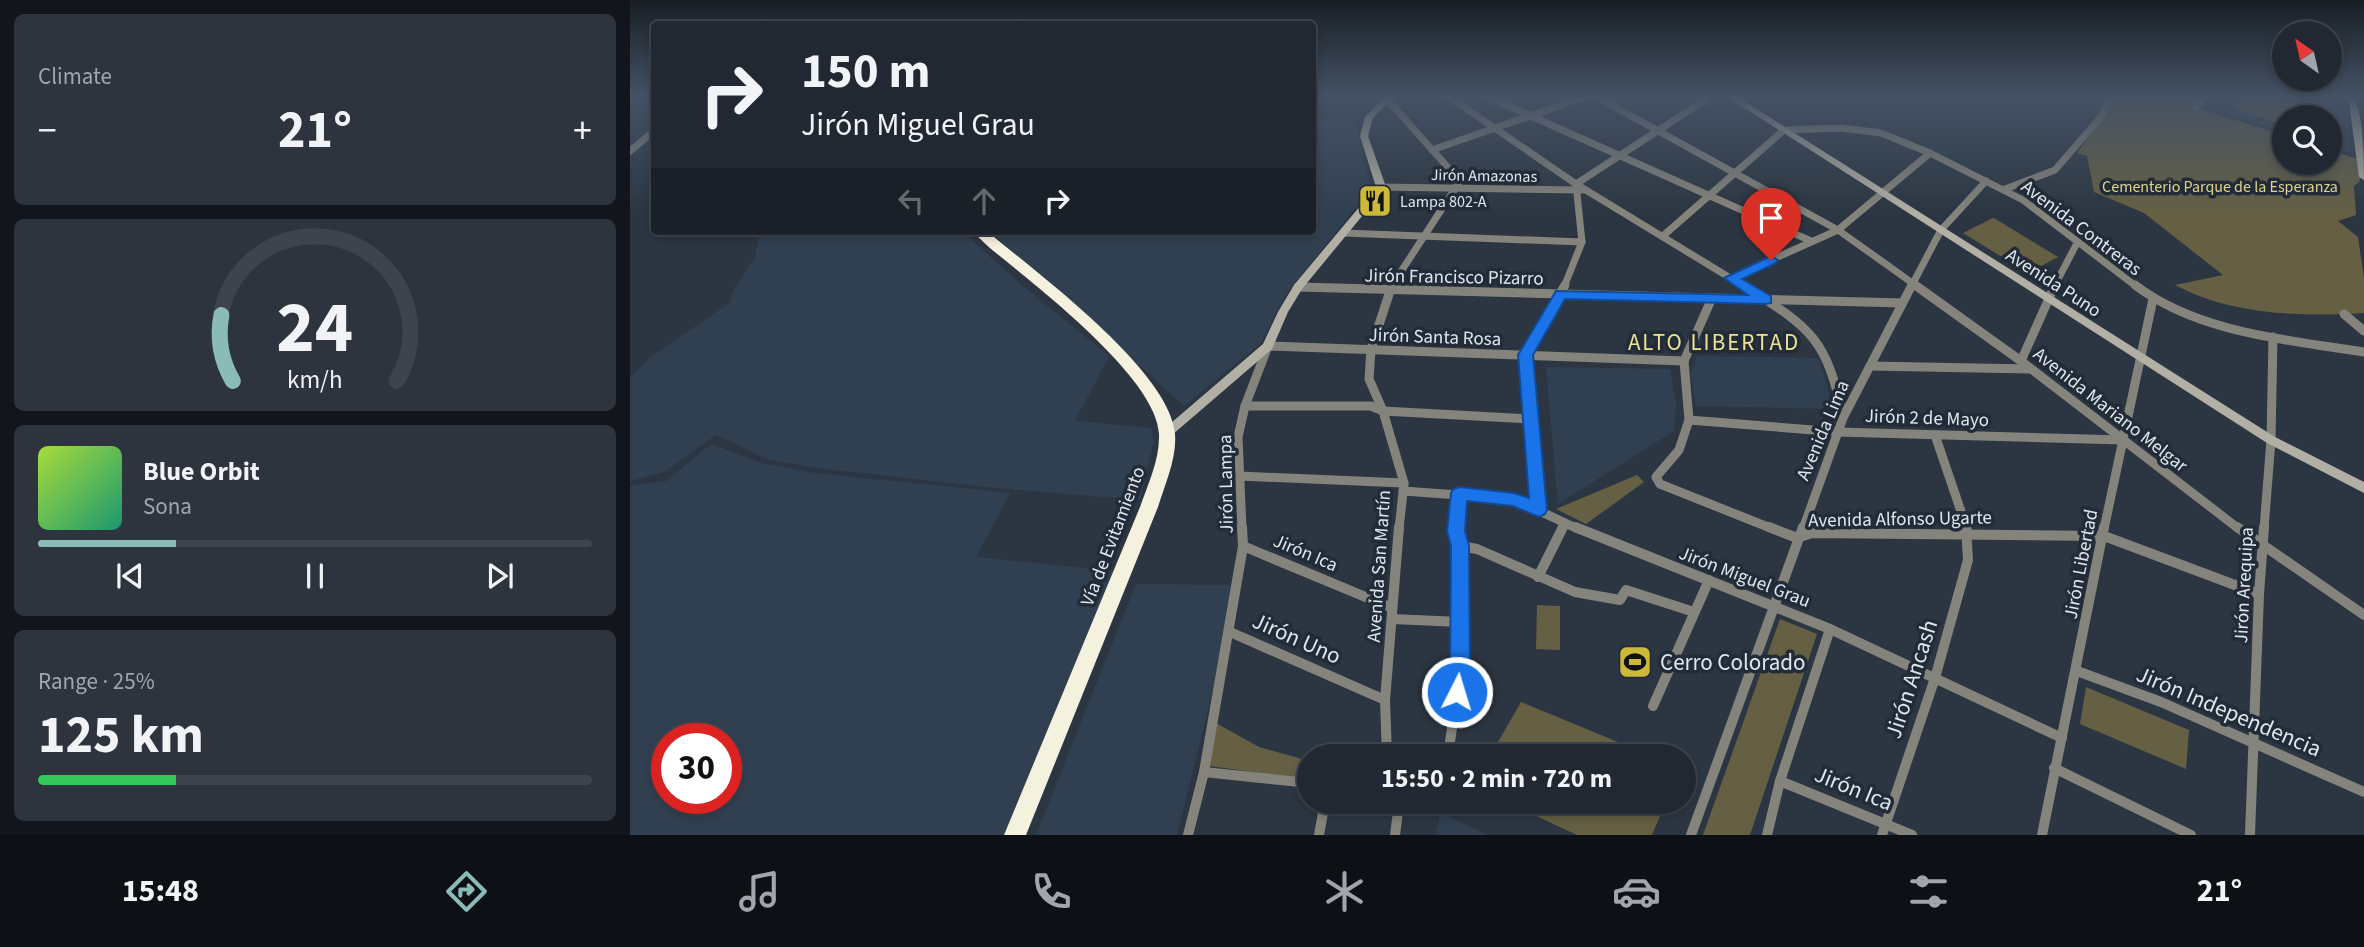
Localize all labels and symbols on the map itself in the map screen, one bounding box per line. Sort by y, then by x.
north arrow [2272,21,2342,91]
street label: Jirón Amazonas [1431,164,1538,188]
street label: Avenida Contreras [2015,174,2147,283]
park label: Cementerio Parque de la Esperanza [2102,176,2338,198]
restaurant icon: Lampa 802-A [1356,182,1394,220]
pin [1741,188,1801,260]
place label: Lampa 802-A [1400,191,1487,213]
street label: Avenida Puno [2000,242,2106,324]
street label: Jirón Francisco Pizarro [1364,262,1544,293]
street label: Jirón Santa Rosa [1368,322,1502,353]
district label: ALTO LIBERTAD [1628,326,1800,359]
street label: Avenida Mariano Melgar [2027,341,2193,479]
street label: Avenida Lima [1790,376,1857,485]
street label: Jirón 2 de Mayo [1864,403,1989,434]
street label: Jirón Lampa [1212,434,1241,534]
street label: Vía de Evitamiento [1074,463,1152,610]
street label: Avenida San Martín [1361,489,1398,643]
street label: Avenida Alfonso Ugarte [1808,504,1992,535]
street label: Jirón Libertad [2058,507,2105,621]
street label: Jirón Arequipa [2228,526,2261,644]
street label: Jirón Ica [1269,528,1342,579]
street label: Jirón Miguel Grau [1675,540,1814,615]
street label: Jirón Uno [1247,604,1346,673]
street label: Jirón Ancash [1877,615,1946,743]
sports icon: Cerro Colorado [1616,643,1654,681]
place label: Cerro Colorado [1660,646,1806,679]
position arrow [1420,655,1494,729]
street label: Jirón Independencia [2131,658,2326,765]
speed limit sign: 30 [651,723,742,814]
street label: Jirón Ica [1810,758,1898,819]

